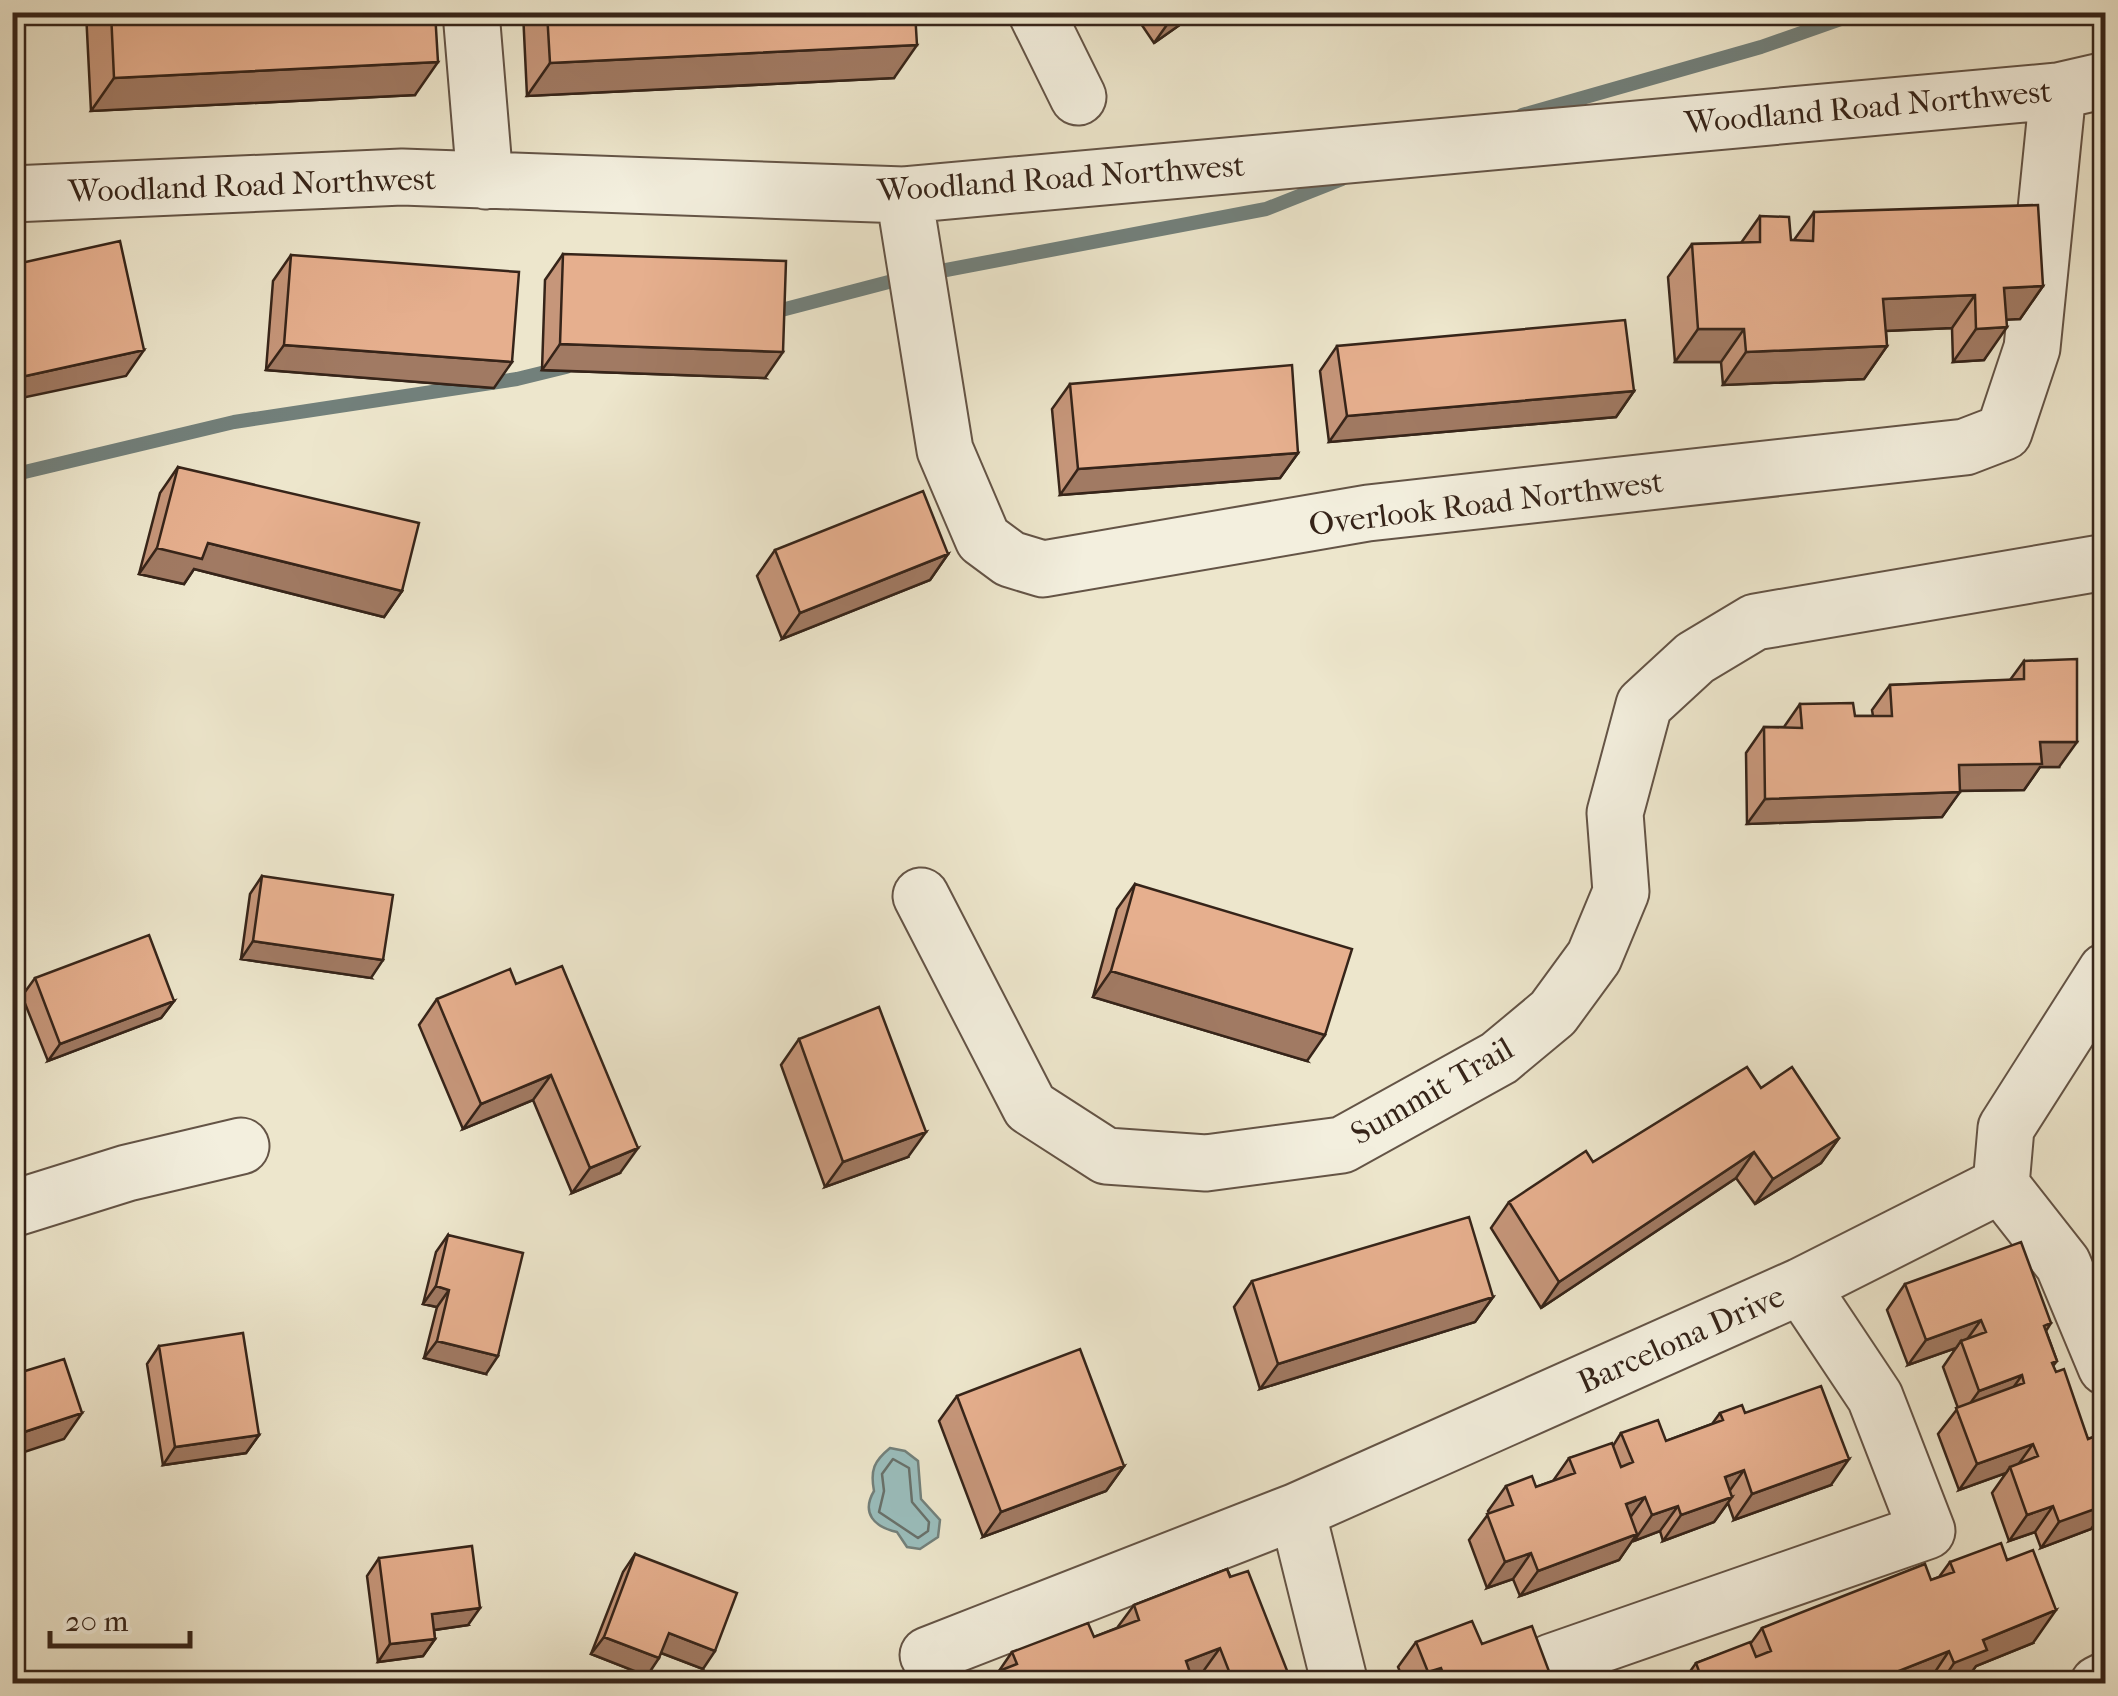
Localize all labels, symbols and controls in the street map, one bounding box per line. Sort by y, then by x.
street label: Woodland Road Northwest [1682,72,2054,142]
street label: Woodland Road Northwest [875,147,1246,209]
street label: Woodland Road Northwest [66,160,437,210]
street label: Overlook Road Northwest [1307,463,1666,543]
street label: Summit Trail [1344,1030,1520,1152]
street label: Barcelona Drive [1572,1277,1790,1401]
scale bar [50,1586,190,1648]
text: 20 m [65,1604,128,1639]

